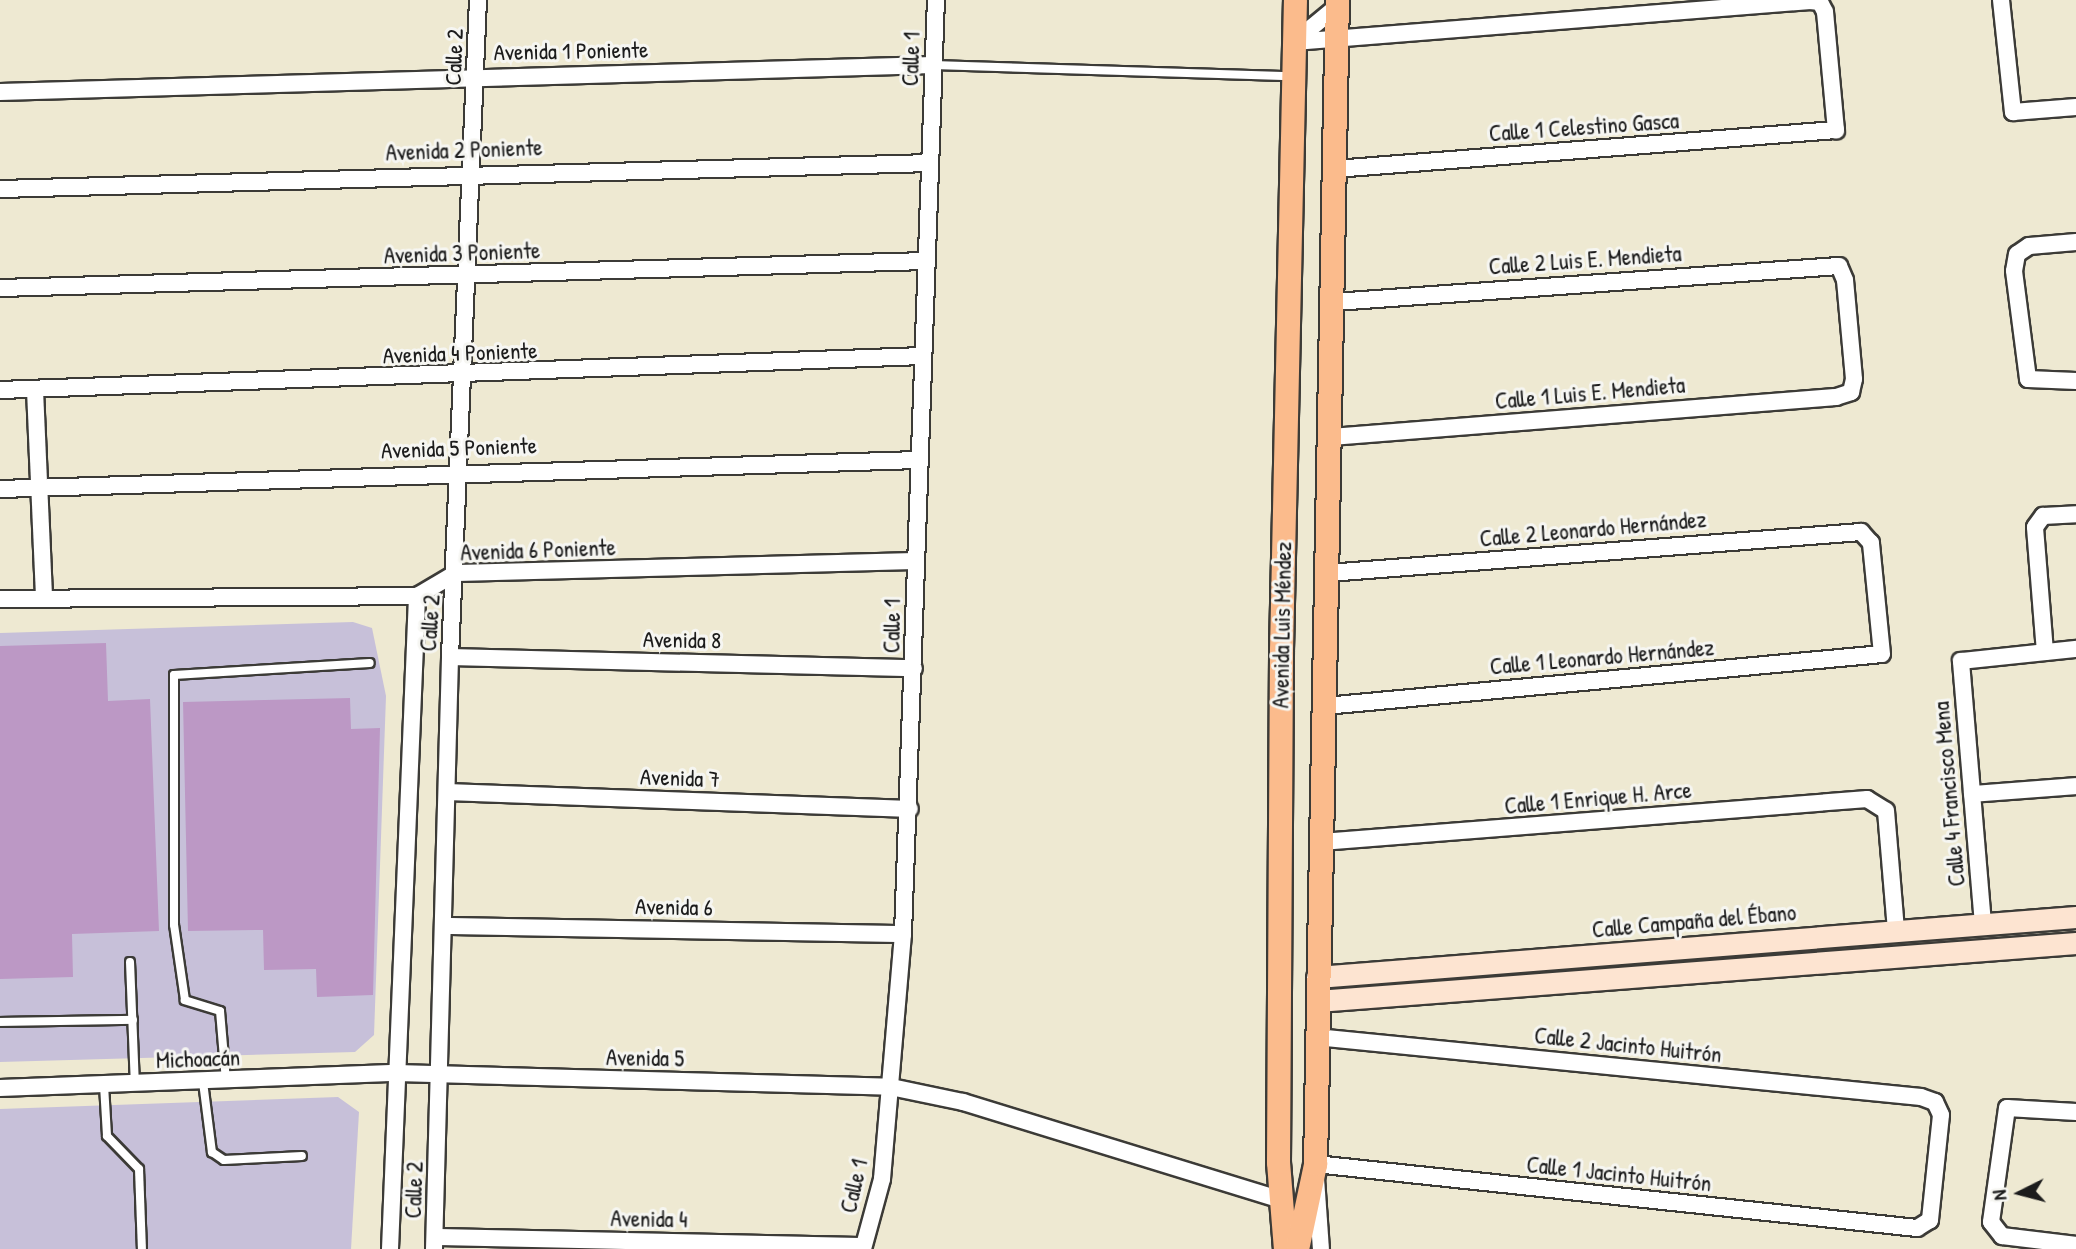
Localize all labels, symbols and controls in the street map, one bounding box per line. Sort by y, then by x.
street label: Calle 2 [439,28,469,86]
street label: Calle 1 [896,31,926,87]
street label: Avenida 1 Poniente [494,36,648,66]
street label: Calle 1 Celestino Gasca [1488,107,1680,147]
street label: Avenida 2 Poniente [385,133,543,167]
street label: Avenida 3 Poniente [383,236,541,270]
street label: Calle 2 Luis E. Mendieta [1488,240,1682,280]
street label: Avenida 4 Poniente [382,337,538,369]
street label: Calle 1 Luis E. Mendieta [1494,371,1686,415]
street label: Avenida 5 Poniente [381,431,537,465]
street label: Calle 2 Leonardo Hernández [1479,505,1707,553]
street label: Avenida 6 Poniente [460,533,616,567]
street label: Avenida Luis Méndez [1267,541,1297,709]
street label: Calle 2 [414,594,446,652]
street label: Calle 1 [878,599,906,653]
street label: Avenida 8 [643,626,721,654]
street label: Calle 1 Leonardo Hernández [1489,633,1715,681]
street label: Calle 4 Francisco Mena [1927,700,1971,888]
street label: Avenida 7 [640,763,720,793]
street label: Calle 1 Enrique H. Arce [1503,776,1693,820]
street label: Avenida 6 [635,893,713,921]
street label: Calle Campaña del Ébano [1591,898,1797,944]
street label: Calle 2 Jacinto Huitrón [1533,1021,1723,1069]
street label: Michoacán [156,1044,240,1074]
street label: Avenida 5 [606,1044,684,1072]
street label: Calle 1 Jacinto Huitrón [1525,1151,1713,1197]
street label: Calle 1 [834,1156,874,1216]
north arrow [1985,1158,2055,1228]
street label: Calle 2 [399,1161,429,1219]
text: N [1986,1189,2013,1202]
street label: Avenida 4 [610,1205,688,1233]

